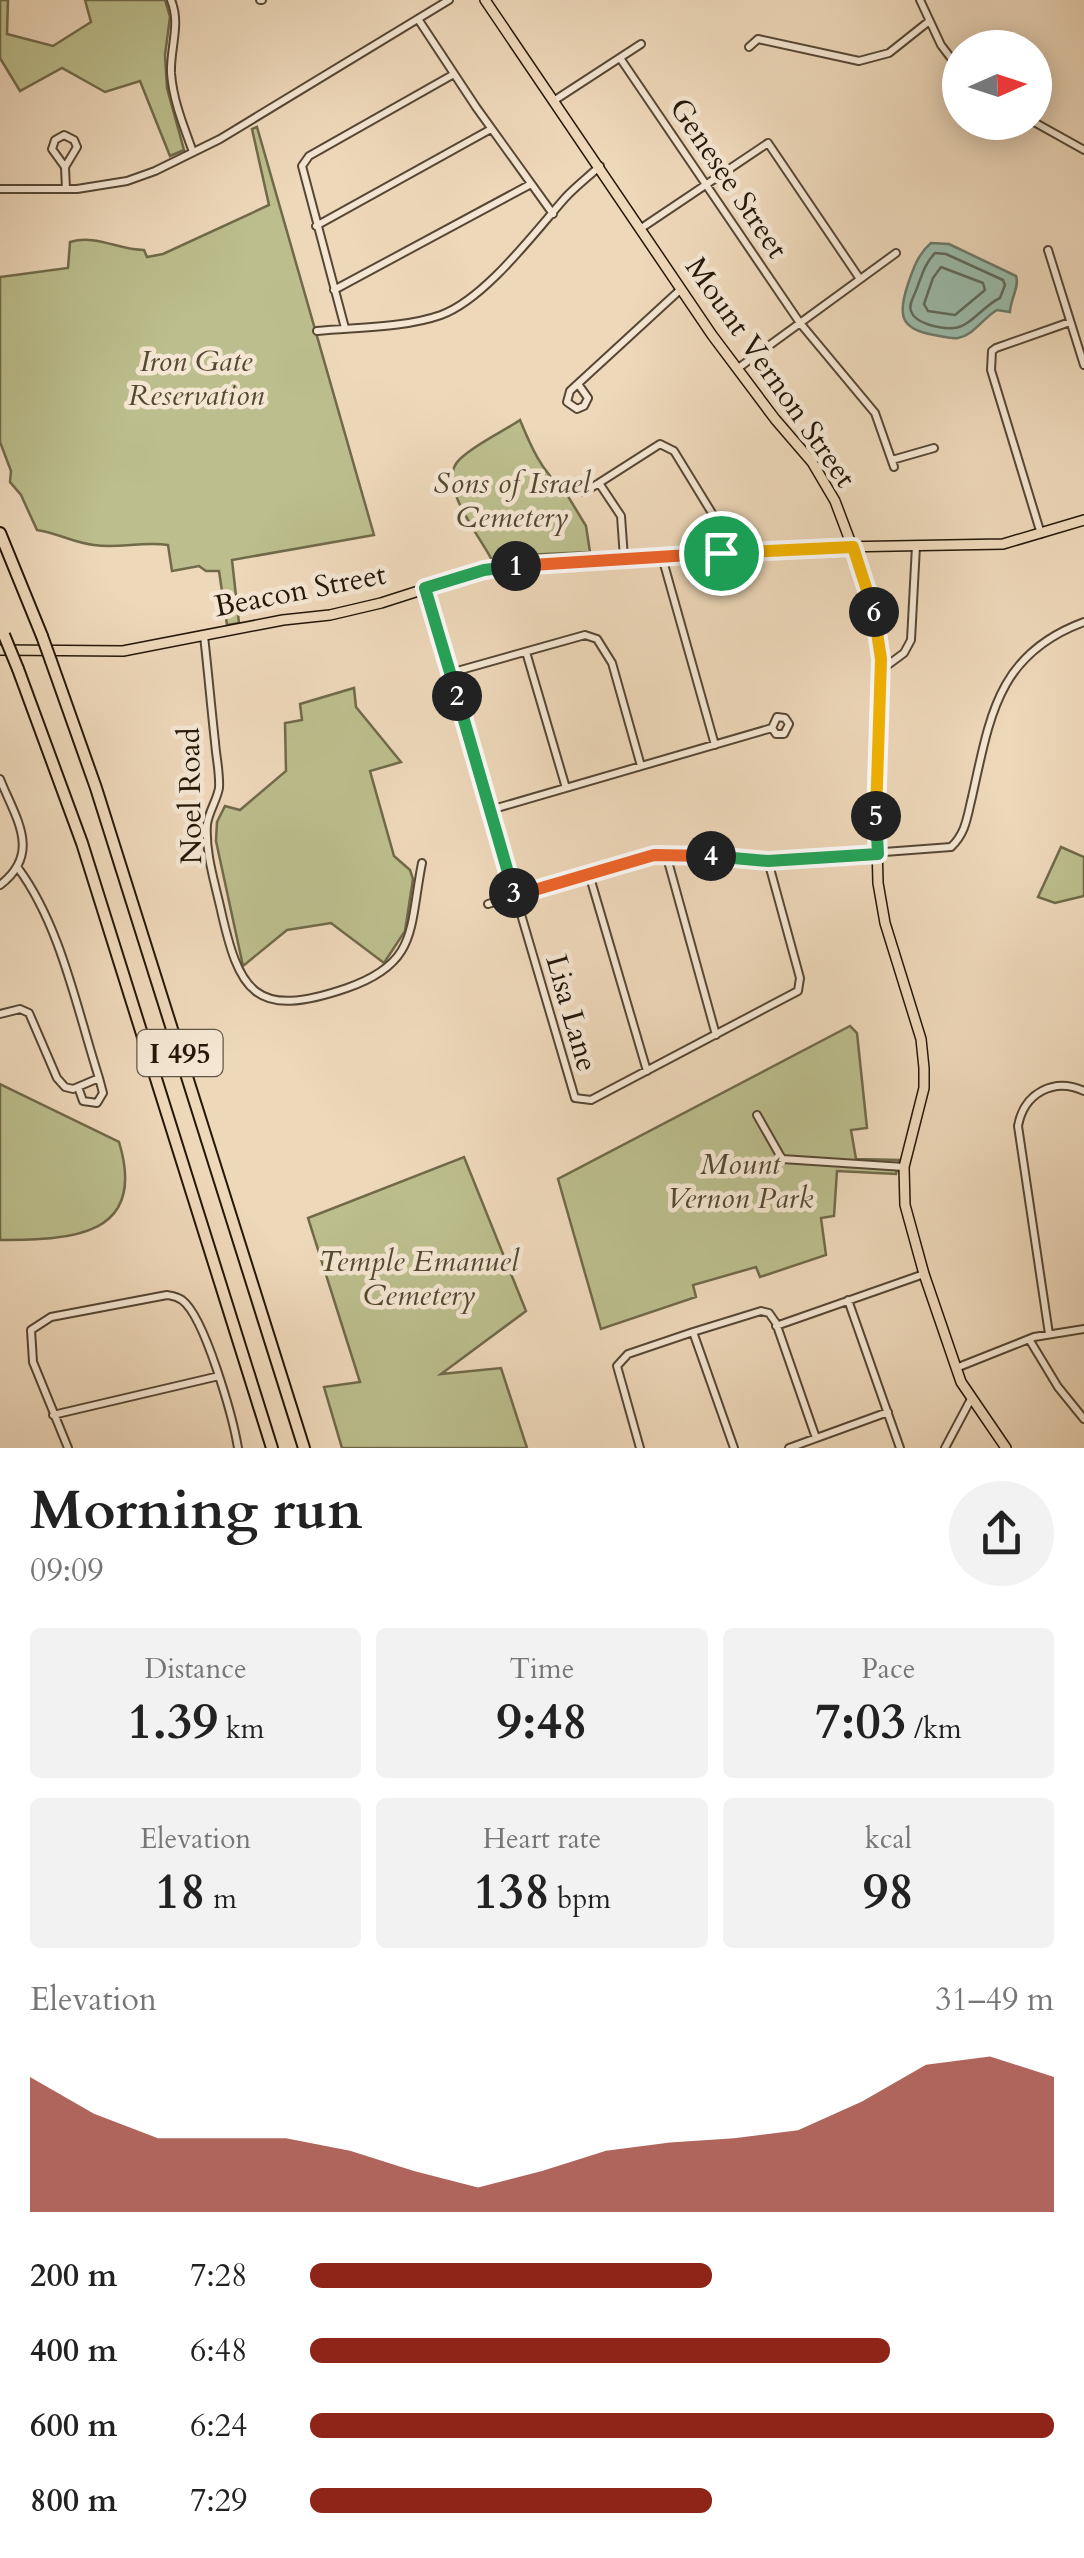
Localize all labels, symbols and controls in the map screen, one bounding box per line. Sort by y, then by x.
north arrow [942,30,1052,140]
map controls [942,30,1052,140]
street label: Genesee Street [660,90,798,267]
street label: Mount Vernon Street [676,249,866,496]
park label: Iron Gate Reservation [128,341,264,416]
park label: Sons of Israel Cemetery [434,463,591,538]
pin [679,511,764,596]
icon: arrive [694,526,749,581]
pin: 1 [491,541,541,591]
text: 1 [509,547,523,585]
street label: Beacon Street [211,554,390,627]
pin: 6 [849,587,899,637]
text: 6 [867,593,881,631]
pin: 2 [432,671,482,721]
text: 2 [450,677,464,715]
street label: Noel Road [169,727,212,865]
pin: 5 [851,791,901,841]
text: 5 [869,797,883,835]
pin: 4 [686,831,736,881]
text: 4 [704,837,718,875]
pin: 3 [489,868,539,918]
text: 3 [507,874,521,912]
street label: Lisa Lane [535,950,608,1076]
road number: I 495 [138,1030,222,1076]
park label: Mount Vernon Park [667,1144,813,1219]
park label: Temple Emanuel Cemetery [319,1241,520,1316]
text: Morning run [30,1474,363,1548]
button: share [949,1481,1054,1586]
text: 09:09 [30,1549,104,1593]
text: Distance [144,1650,247,1688]
text: Time [510,1650,574,1688]
text: Pace [861,1650,915,1688]
text: 1.39 [127,1688,218,1756]
text: 9:48 [496,1688,588,1756]
text: 7:03 [815,1688,906,1756]
text: km [218,1710,264,1748]
text: /km [906,1710,962,1748]
text: Elevation [140,1820,251,1858]
text: Heart rate [483,1820,601,1858]
text: kcal [865,1820,912,1858]
text: 18 [154,1858,206,1926]
text: 138 [473,1858,550,1926]
text: 98 [863,1858,914,1926]
text: m [206,1880,237,1918]
text: bpm [550,1880,611,1918]
text: Elevation [30,1978,157,2022]
text: 31–49 m [935,1978,1054,2022]
text: 200 m [30,2254,117,2298]
text: 7:28 [190,2254,247,2298]
text: 400 m [30,2329,117,2373]
text: 6:48 [190,2329,247,2373]
text: 600 m [30,2404,117,2448]
text: 6:24 [190,2404,247,2448]
text: 800 m [30,2479,117,2523]
text: 7:29 [190,2479,247,2523]

